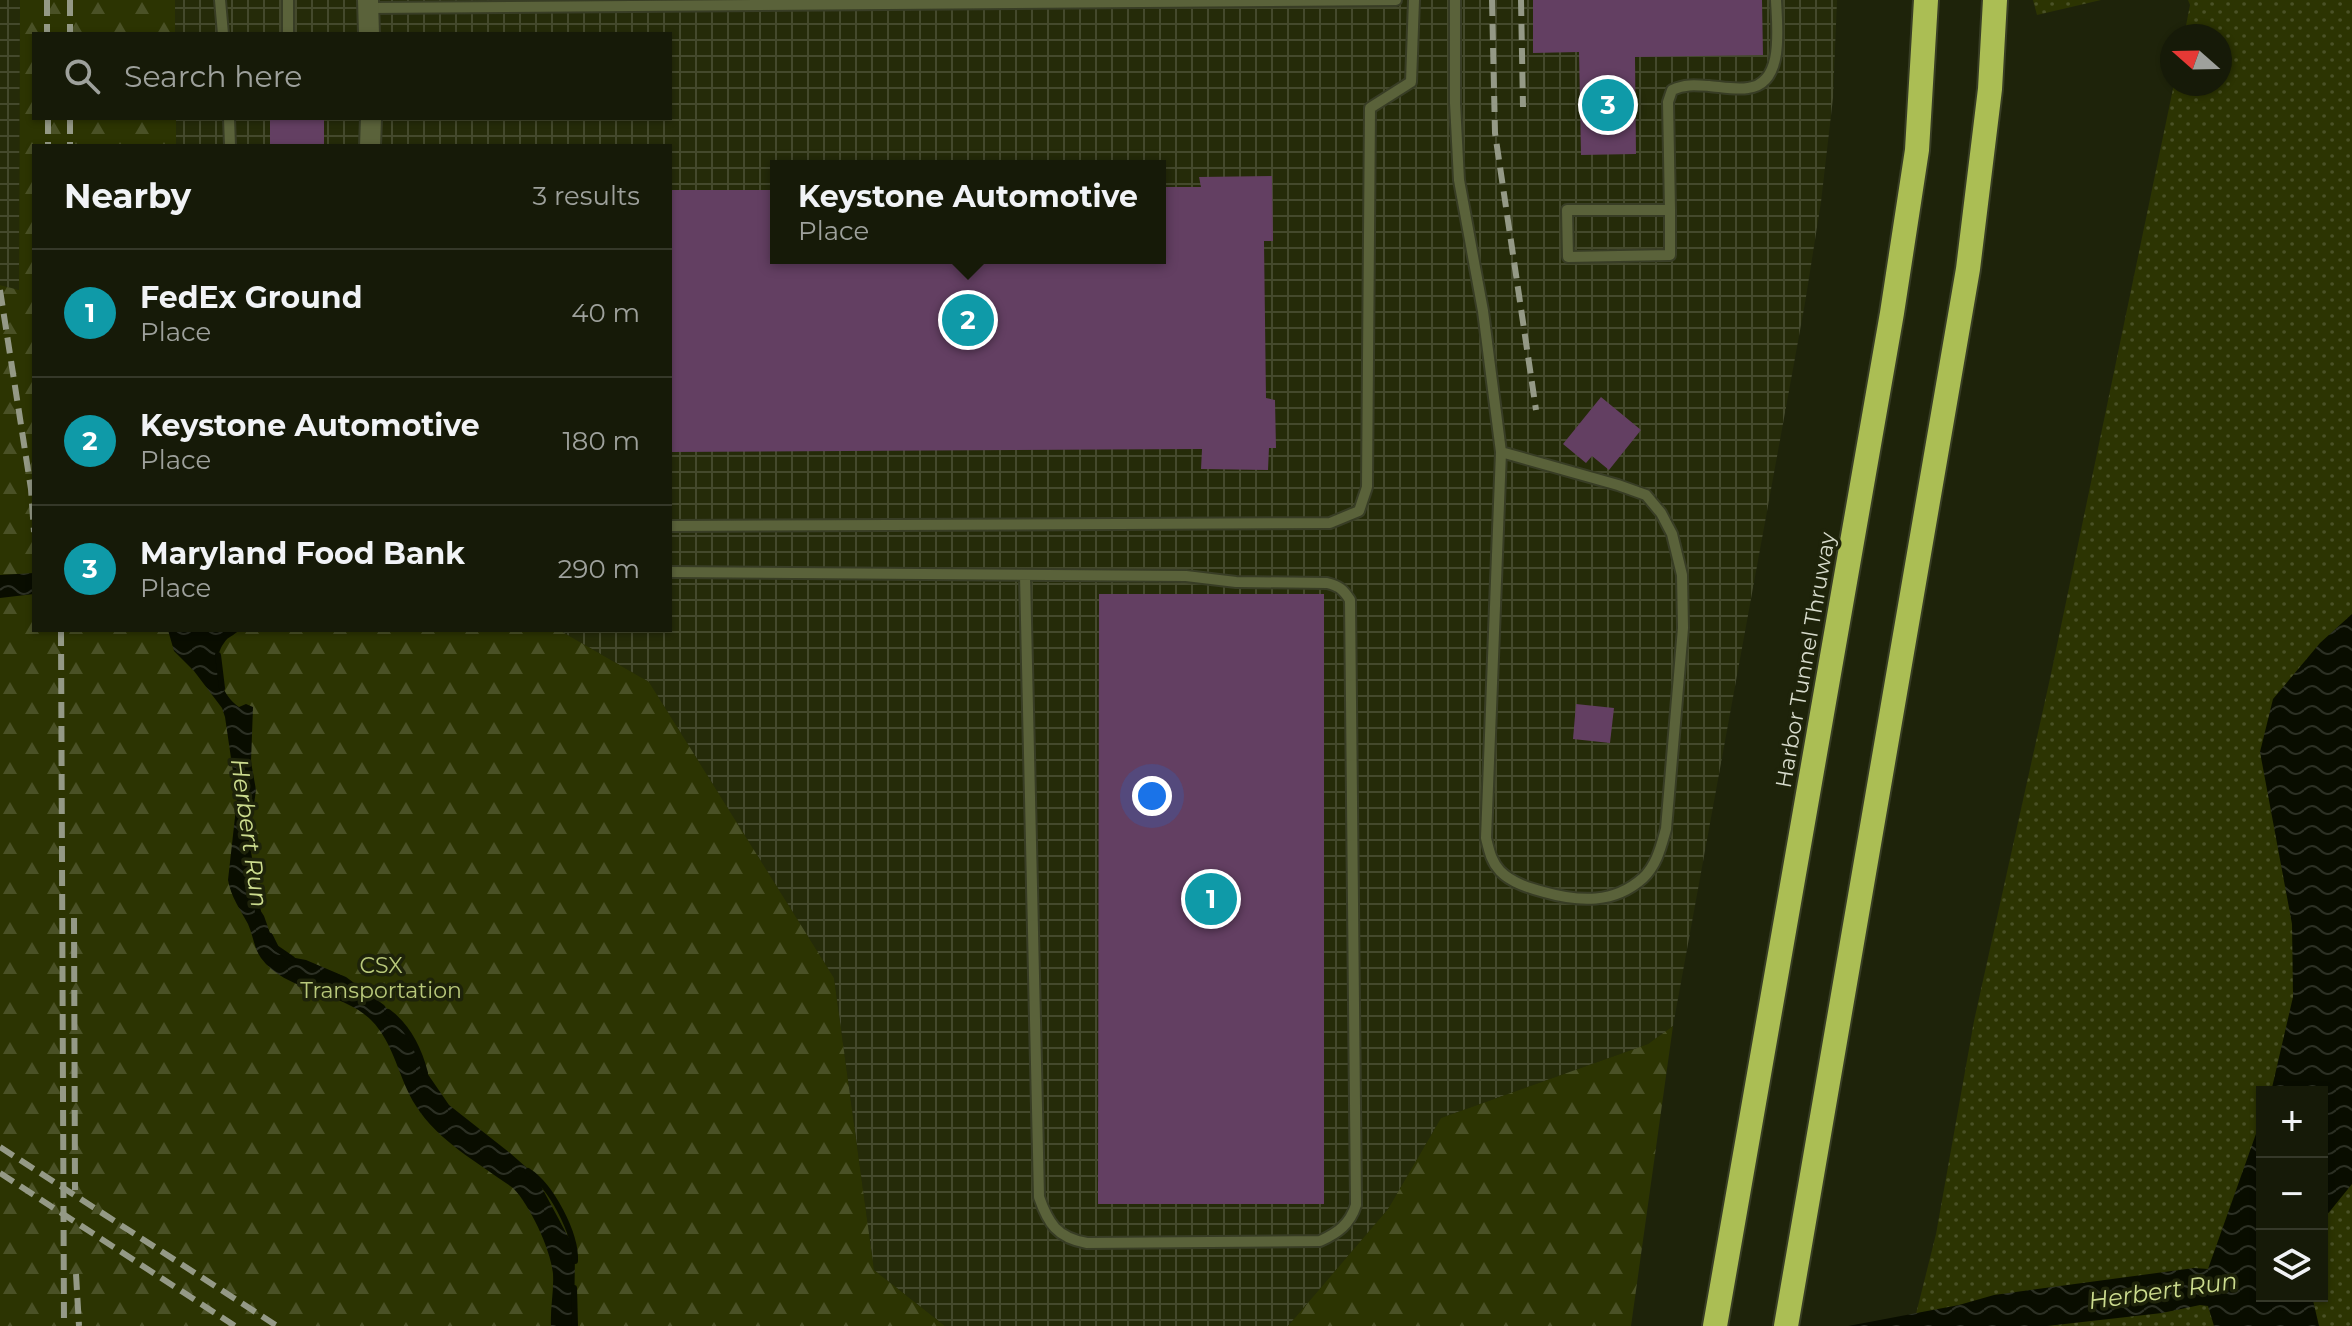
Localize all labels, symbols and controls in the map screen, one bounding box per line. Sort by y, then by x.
north arrow [2160,24,2232,96]
search box [32,32,672,120]
icon: search [60,54,104,98]
text: Search here [124,58,302,95]
pin: 3 [1582,75,1634,135]
popup [770,160,1166,264]
text: Nearby [64,175,191,217]
text: Keystone Automotive [798,178,1138,215]
text: 3 results [533,180,640,212]
text: Place [798,215,869,247]
text: FedEx Ground [140,279,362,316]
pin: 2 [942,290,994,350]
text: 1 [85,297,95,329]
text: 40 m [571,297,640,329]
text: Place [140,316,211,348]
text: Keystone Automotive [140,407,480,444]
text: 2 [82,425,98,457]
text: 180 m [562,425,640,457]
text: Place [140,444,211,476]
street label: Harbor Tunnel Thruway [1770,530,1841,790]
text: Maryland Food Bank [140,535,465,572]
text: 3 [82,553,98,585]
text: 290 m [558,553,640,585]
text: Place [140,572,211,604]
water label: Herbert Run [225,757,274,909]
your location [1132,776,1172,816]
pin: 1 [1185,869,1237,929]
park label: CSX Transportation [300,952,462,1004]
map controls [2256,1086,2328,1302]
button: + [2256,1086,2328,1158]
button: − [2256,1158,2328,1230]
button: layers [2256,1230,2328,1302]
water label: Herbert Run [2087,1266,2239,1315]

